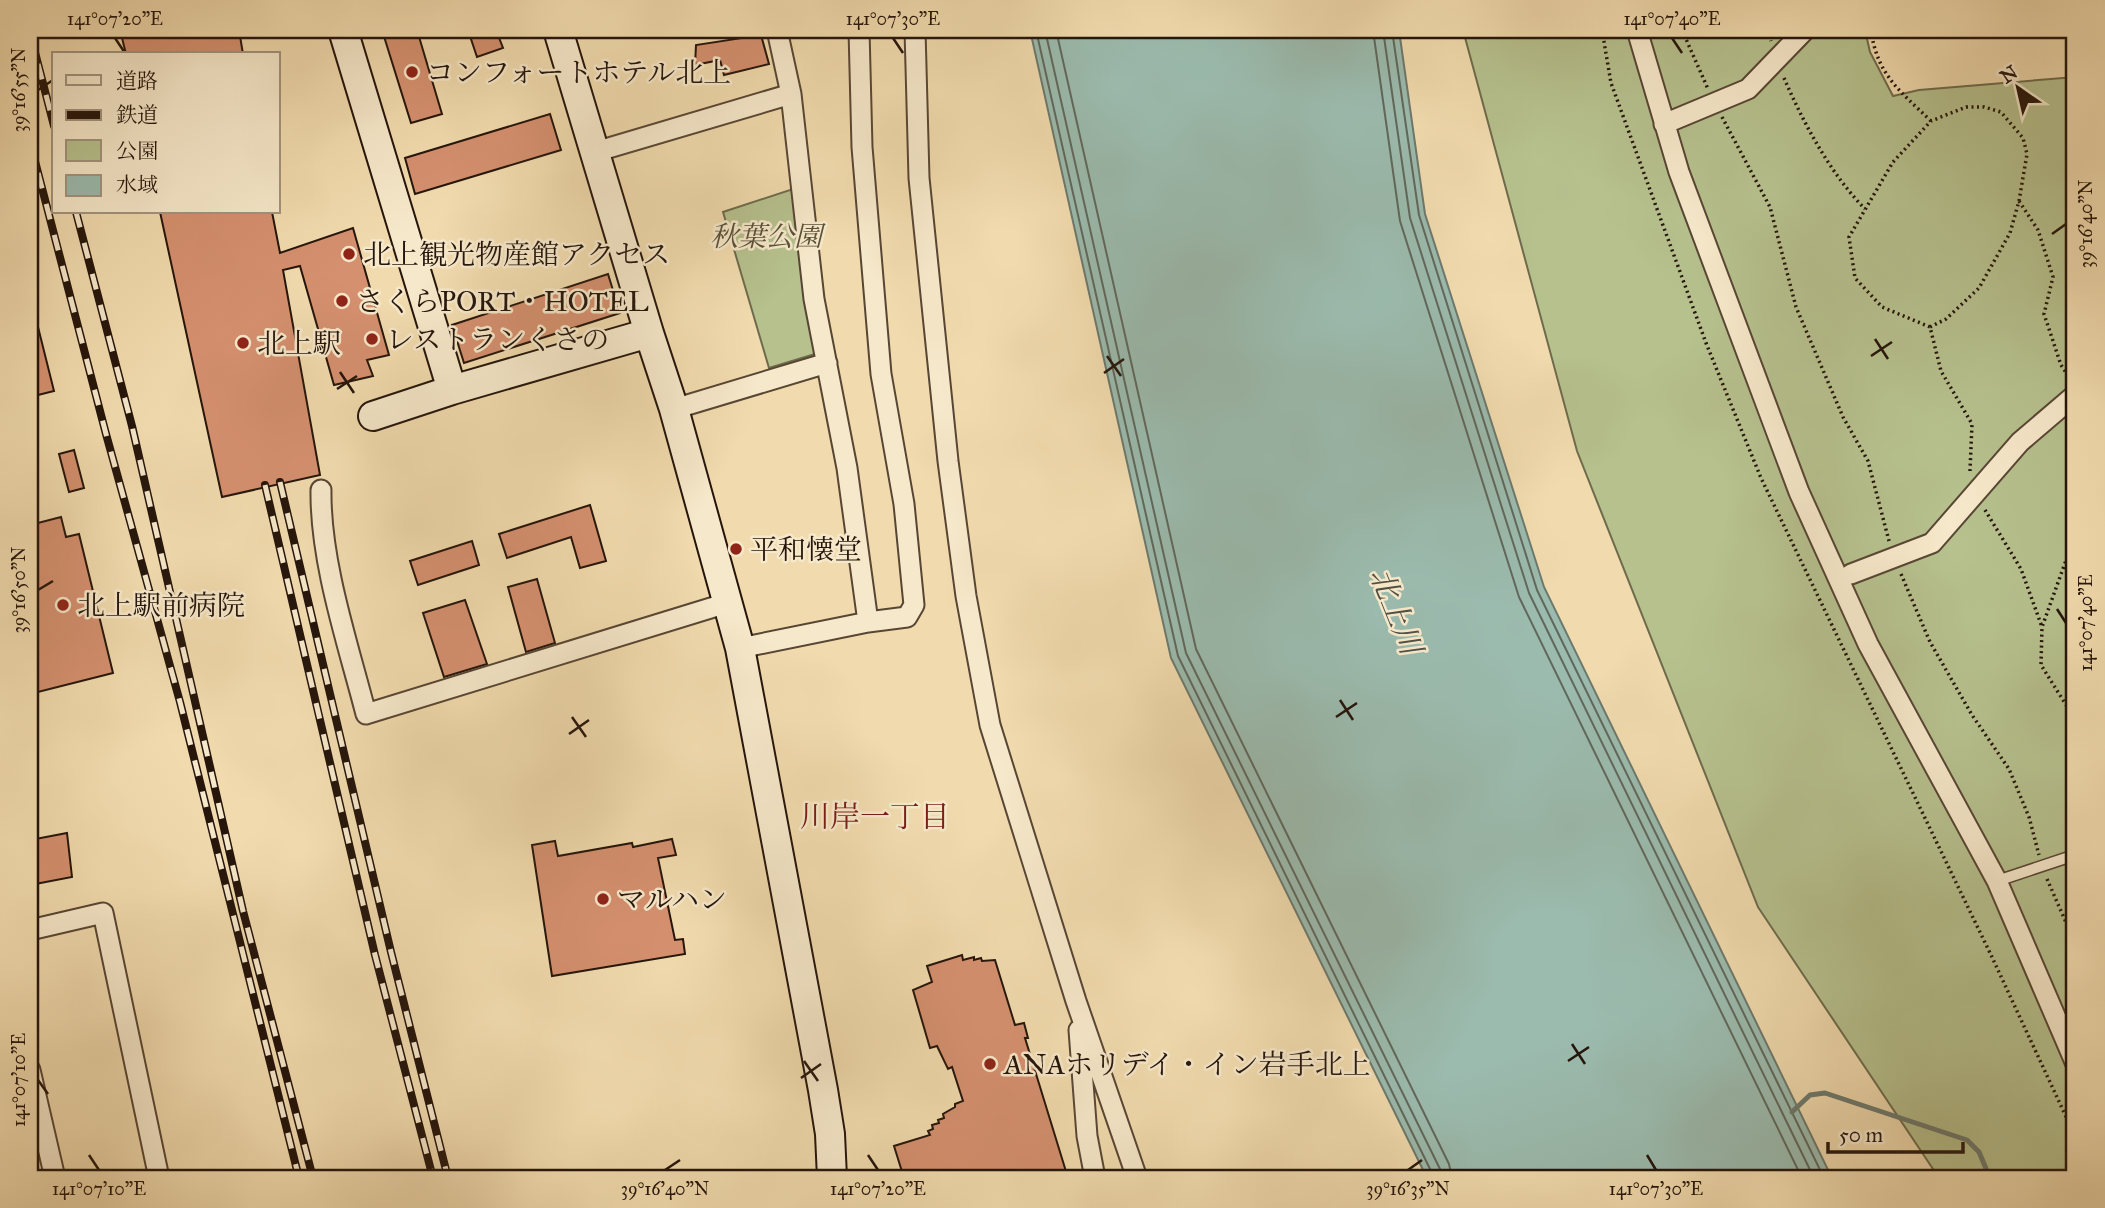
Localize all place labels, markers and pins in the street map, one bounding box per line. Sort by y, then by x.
place label: コンフォートホテル北上 [426,55,731,90]
marker: コンフォートホテル北上 [404,64,420,80]
place label: 北上観光物産館アクセス [363,237,670,272]
marker: 北上観光物産館アクセス [341,246,357,262]
place label: さくらPORT・HOTEL [356,284,649,319]
marker: さくらPORT・HOTEL [334,293,350,309]
place label: レストランくさの [386,322,609,357]
place label: 北上駅 [257,326,341,361]
marker: レストランくさの [364,331,380,347]
marker: 北上駅 [235,335,251,351]
place label: 平和懐堂 [750,532,862,567]
marker: 平和懐堂 [728,541,744,557]
place label: 北上駅前病院 [77,588,245,623]
marker: 北上駅前病院 [55,597,71,613]
place label: マルハン [617,882,727,917]
marker: マルハン [595,891,611,907]
place label: ANAホリデイ・イン岩手北上 [1003,1047,1371,1082]
marker: ANAホリデイ・イン岩手北上 [982,1056,998,1072]

